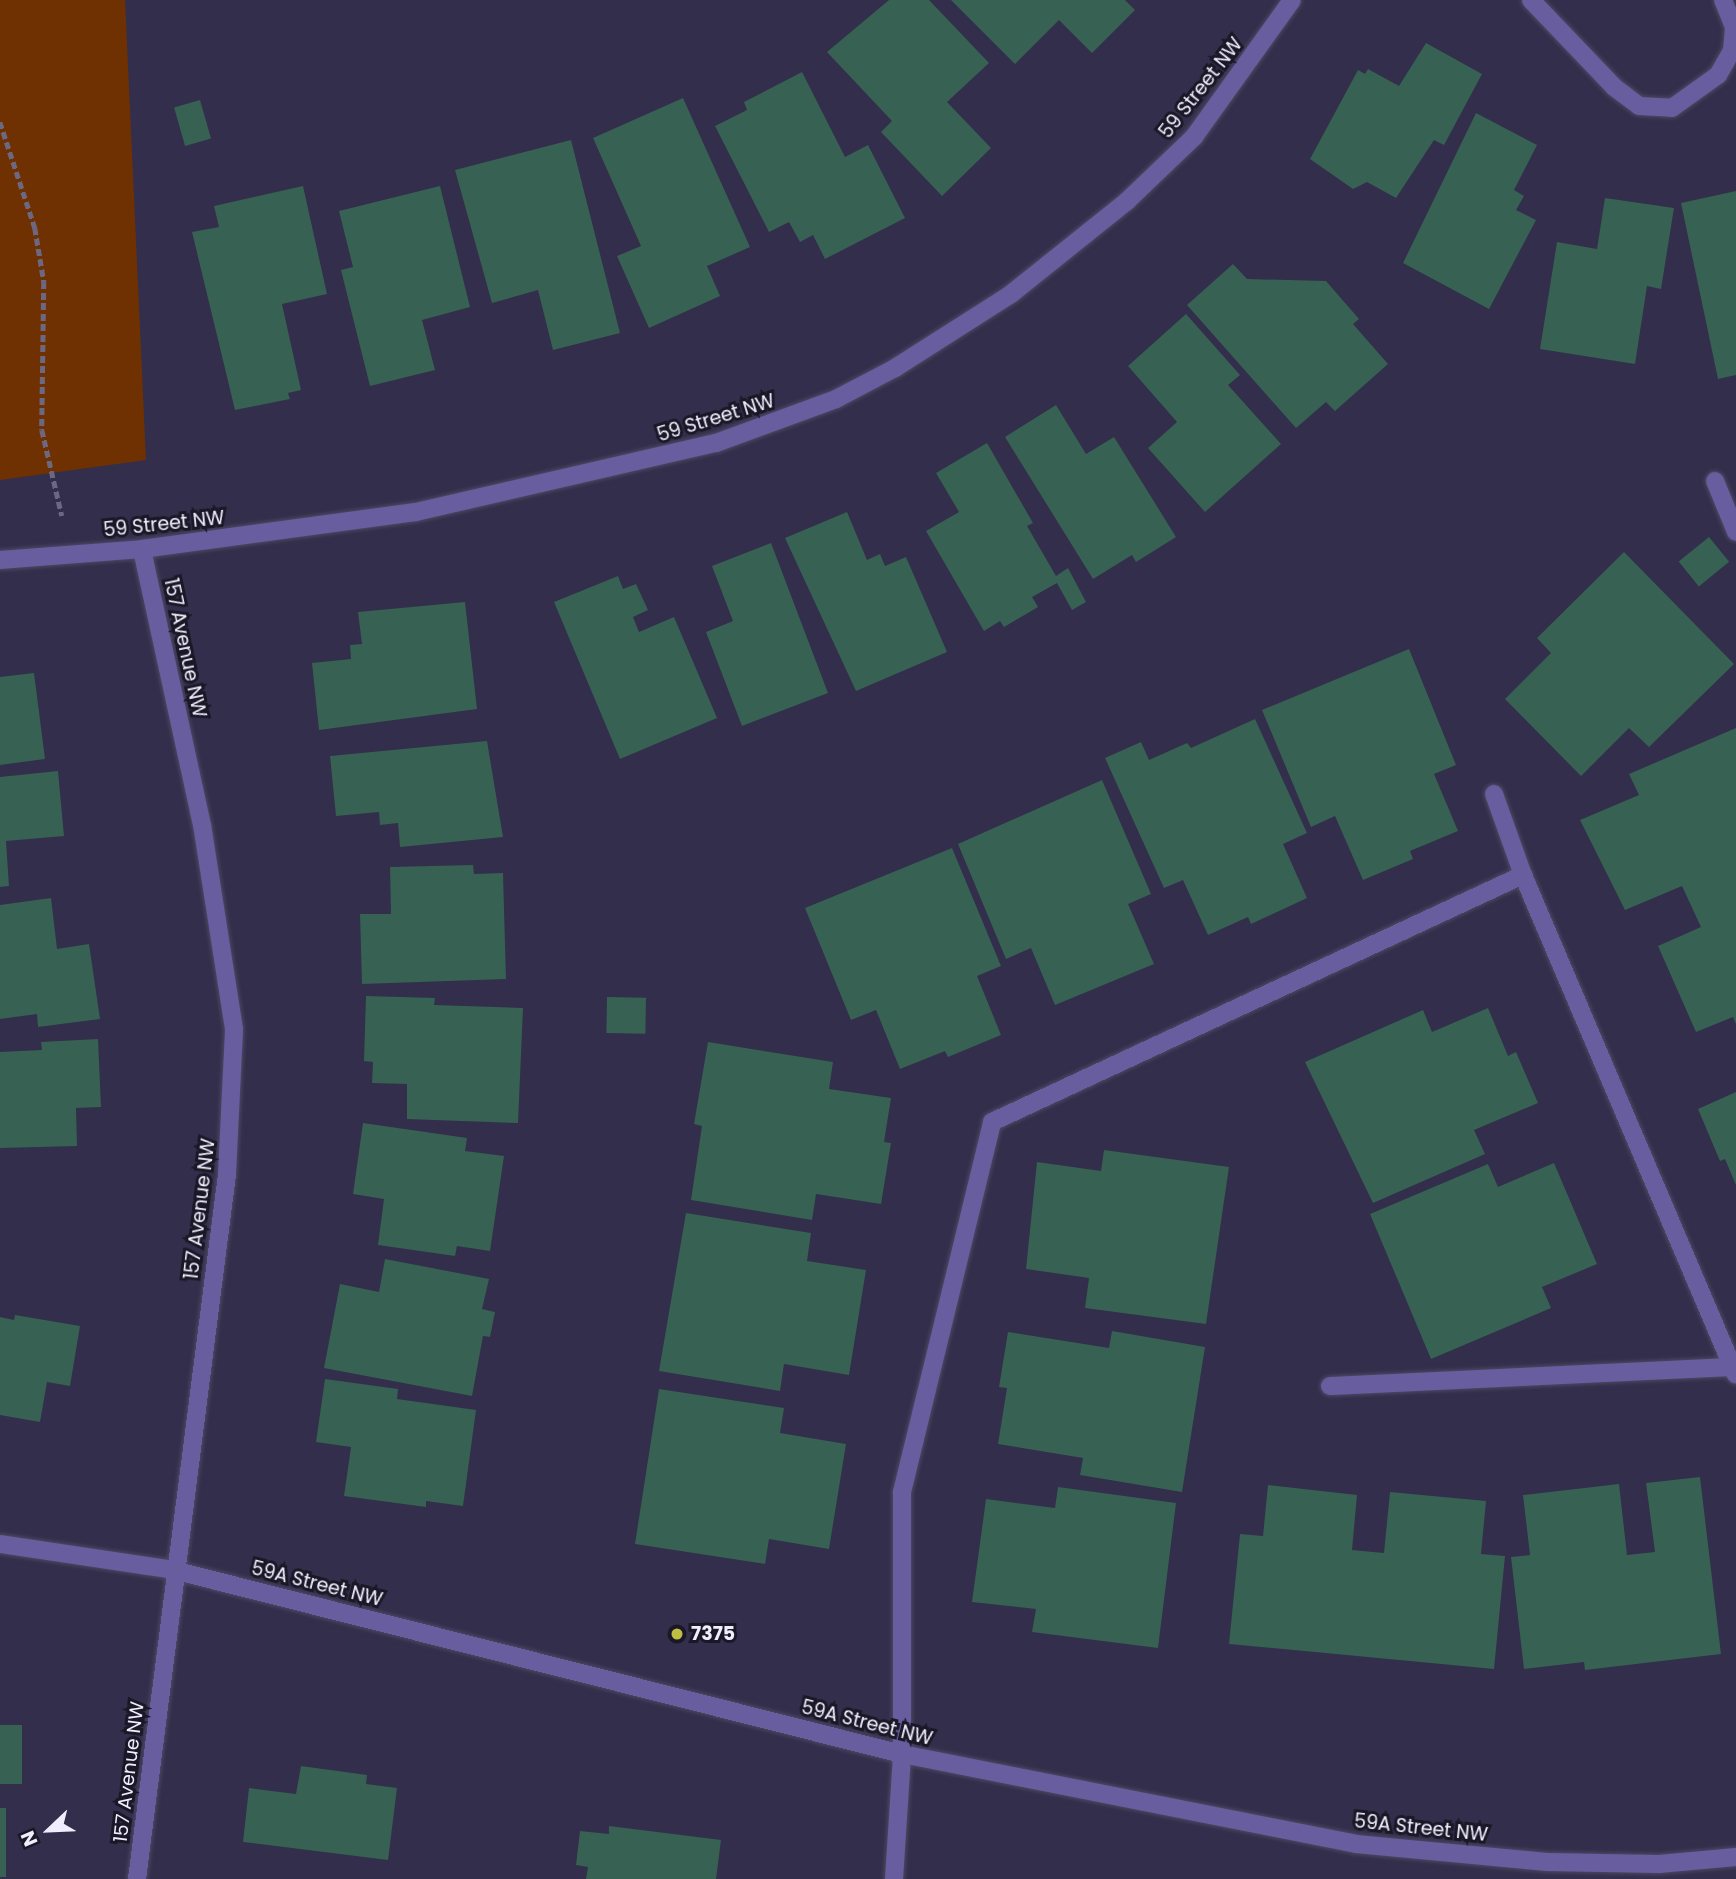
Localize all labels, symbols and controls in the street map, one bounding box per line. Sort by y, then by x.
street label: 59 Street NW [1155,33,1247,143]
street label: 59 Street NW [655,389,777,447]
street label: 59 Street NW [102,506,226,542]
street label: 157 Avenue NW [159,576,211,720]
street label: 157 Avenue NW [180,1137,220,1281]
street label: 59A Street NW [249,1557,385,1611]
place label: 7375 [691,1623,735,1645]
marker: 7375 [669,1626,685,1642]
street label: 59A Street NW [799,1696,935,1750]
street label: 157 Avenue NW [109,1700,149,1844]
north arrow [14,1795,84,1865]
street label: 59A Street NW [1353,1810,1489,1846]
text: N [14,1827,44,1850]

